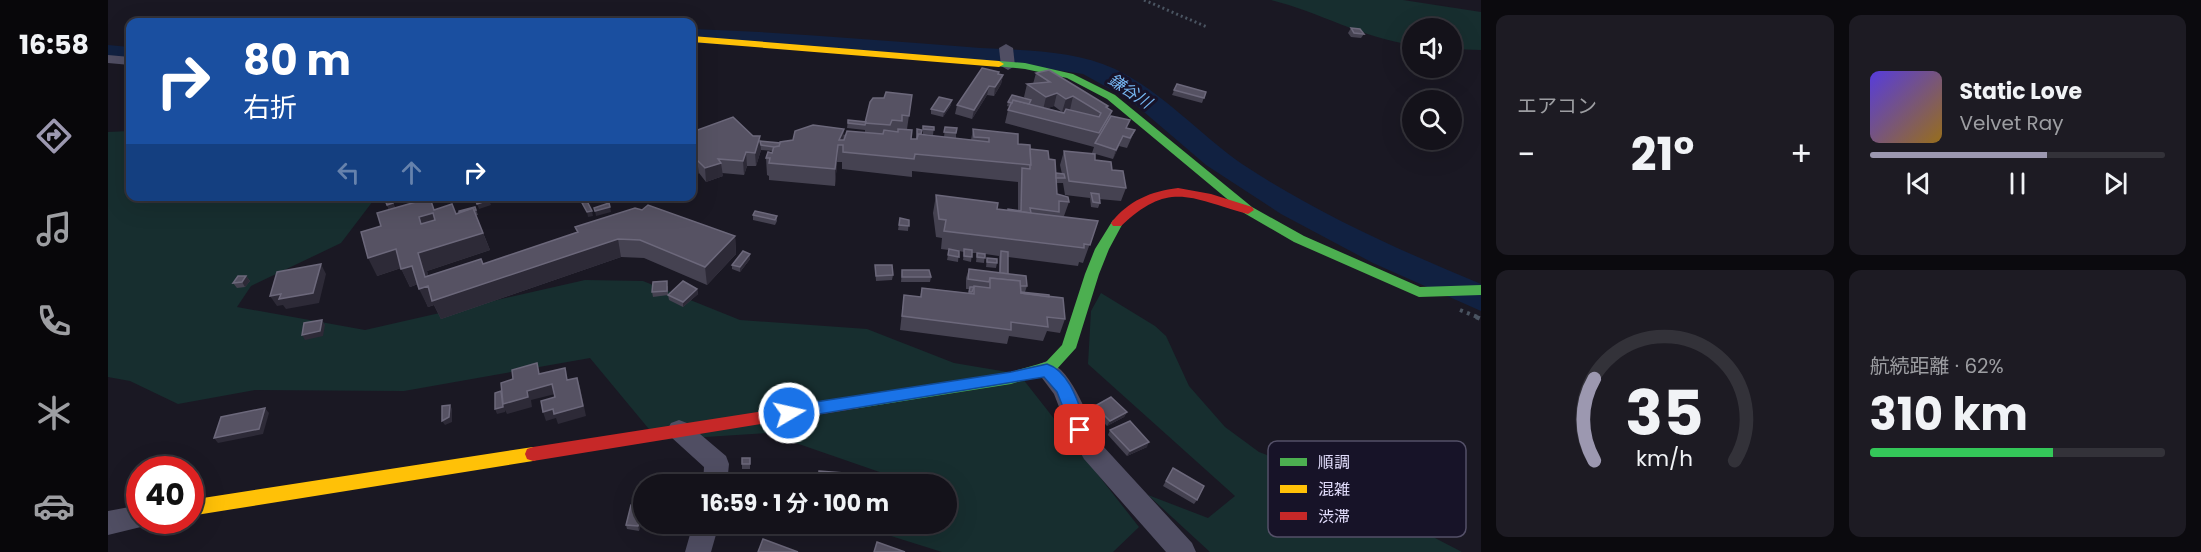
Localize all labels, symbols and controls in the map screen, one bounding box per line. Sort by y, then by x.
map controls [1402,18,1462,150]
button: sound [1402,18,1462,78]
text: 16:58 [19,26,89,63]
text: 80 m [243,31,351,90]
icon: right [144,42,222,120]
water label: 鎌谷川 [1104,68,1158,115]
text: Static Love [1960,76,2082,107]
text: 右折 [243,89,297,126]
button: search [1402,90,1462,150]
text: エアコン [1517,92,1597,120]
text: Velvet Ray [1960,109,2064,137]
icon: directions [33,115,75,157]
text: 21° [1631,123,1694,186]
text: − [1517,131,1535,178]
text: + [1790,131,1813,178]
icon: left [332,156,365,189]
icon: ahead [395,156,428,189]
icon: right [458,156,491,189]
icon: previous [1902,167,1935,200]
icon: pause [2001,167,2034,200]
icon: next [2099,167,2132,200]
icon: music [33,208,75,250]
icon: phone [33,300,75,342]
text: 航続距離 · 62% [1870,352,2004,380]
text: 35 [1626,369,1704,457]
position arrow [757,381,821,445]
text: 310 km [1870,383,2028,446]
icon: climate [33,392,75,434]
pin [1054,404,1105,455]
icon: arrive [1063,413,1096,446]
legend [1268,441,1466,537]
text: km/h [1636,443,1693,474]
text: 順調 [1318,451,1350,474]
speed limit sign: 40 [126,456,204,534]
text: 混雑 [1318,478,1350,501]
icon: car [33,485,75,527]
text: 16:59 · 1 分 · 100 m [701,488,889,519]
text: 渋滞 [1318,505,1350,528]

